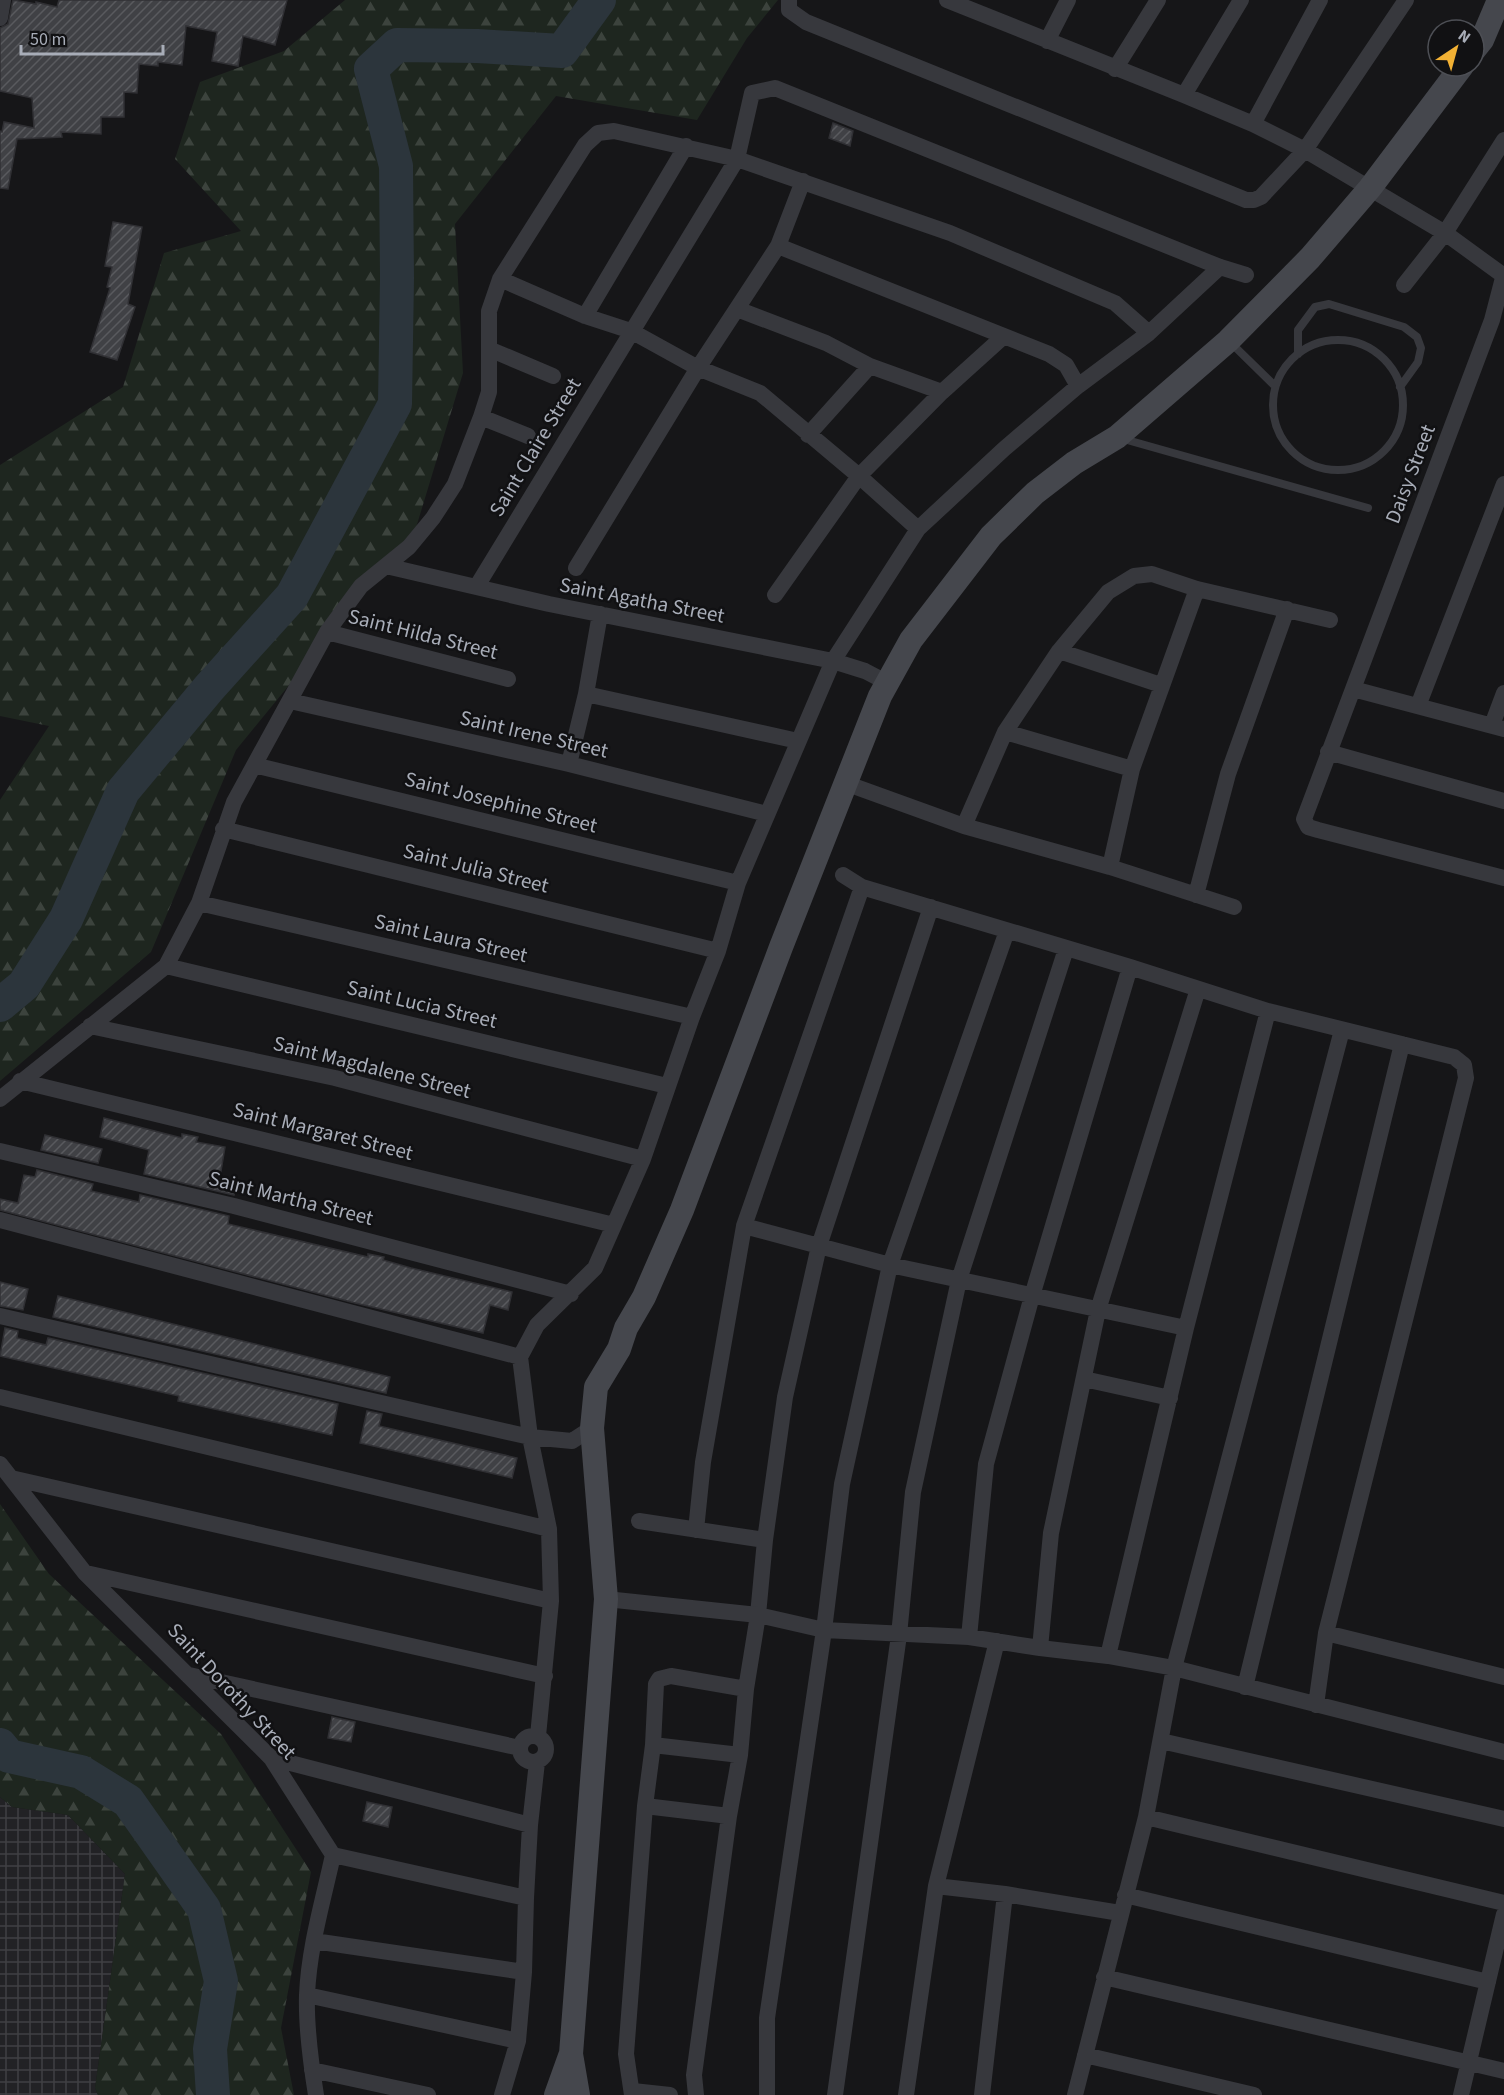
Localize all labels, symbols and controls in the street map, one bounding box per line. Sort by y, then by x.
scale bar [21,18,164,56]
north arrow [1426,18,1486,78]
text: N [1453,25,1475,49]
text: 50 m [30,27,66,52]
street label: Saint Claire Street [482,372,588,522]
street label: Daisy Street [1377,420,1443,528]
street label: Saint Agatha Street [557,569,727,631]
street label: Saint Hilda Street [345,601,501,667]
street label: Saint Irene Street [457,702,611,766]
street label: Saint Josephine Street [402,764,600,840]
street label: Saint Julia Street [400,835,552,901]
street label: Saint Laura Street [372,906,530,970]
street label: Saint Lucia Street [344,972,500,1036]
street label: Saint Magdalene Street [270,1028,474,1106]
street label: Saint Margaret Street [230,1094,416,1168]
street label: Saint Martha Street [205,1163,377,1233]
street label: Saint Dorothy Street [161,1616,303,1766]

